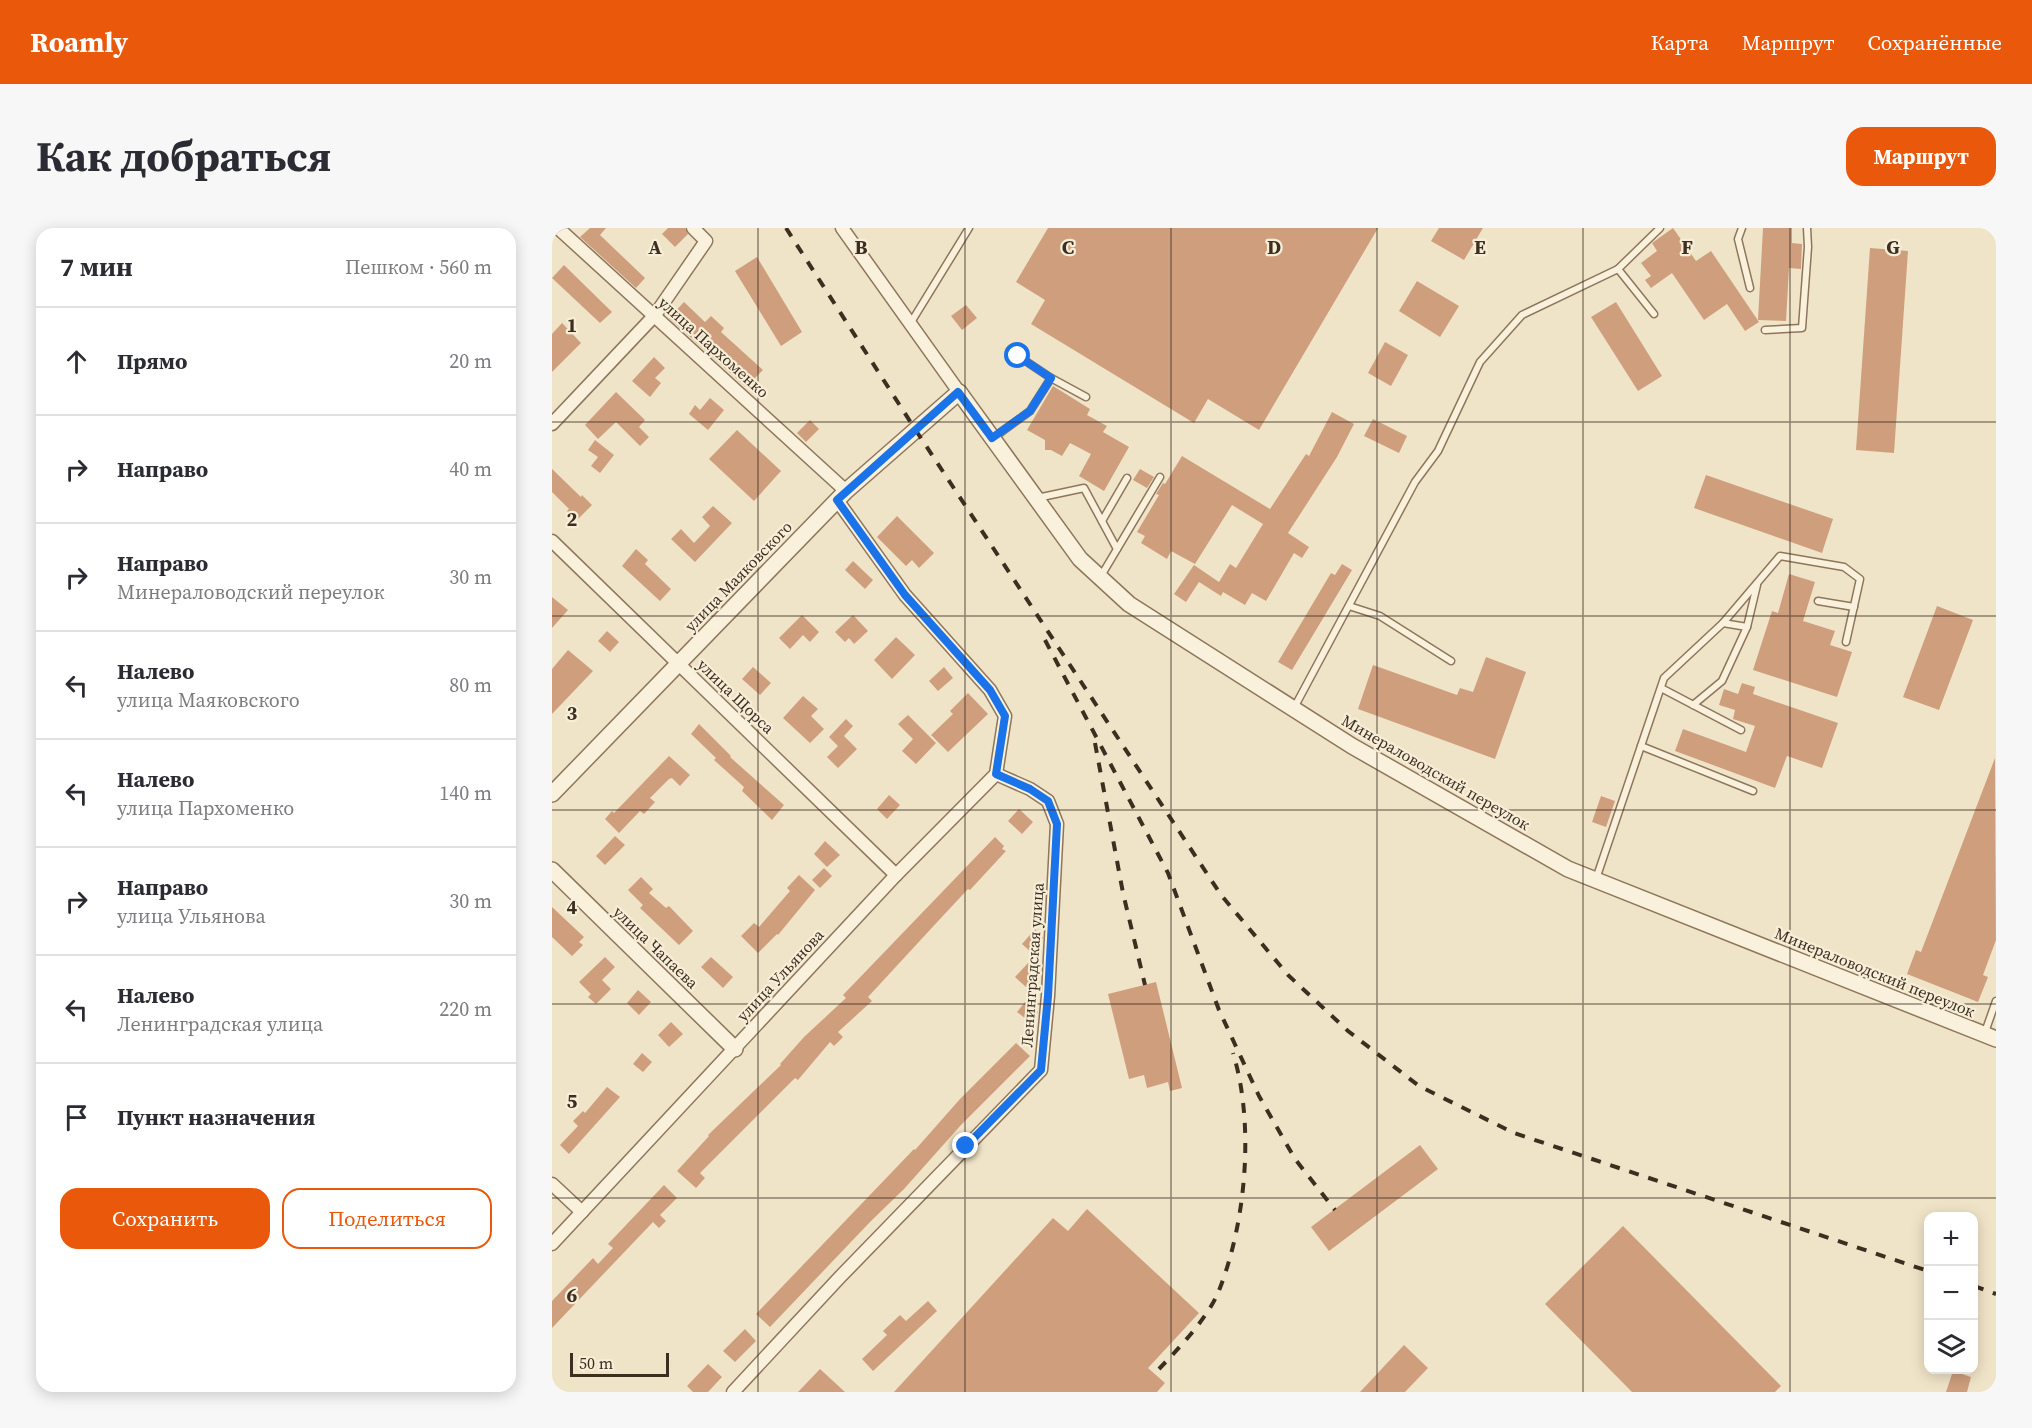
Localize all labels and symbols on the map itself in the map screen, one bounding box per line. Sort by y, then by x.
text: A [648,233,662,261]
text: B [854,233,868,261]
text: C [1062,233,1074,261]
text: D [1267,233,1281,261]
text: E [1474,233,1486,261]
text: F [1681,233,1693,261]
text: G [1886,233,1900,261]
street label: улица Пархоменко [654,291,774,403]
text: 1 [567,311,577,339]
route start [1004,342,1030,368]
text: 2 [567,505,578,533]
street label: улица Маяковского [679,516,797,636]
street label: улица Щорса [693,654,780,739]
text: 3 [567,699,578,727]
street label: Минераловодский переулок [1338,709,1534,835]
street label: Ленинградская улица [1015,881,1049,1048]
text: 4 [567,893,578,921]
street label: улица Чапаева [609,901,704,994]
street label: Минераловодский переулок [1772,922,1979,1022]
street label: улица Ульянова [731,923,829,1026]
text: 5 [567,1087,578,1115]
route end [952,1132,978,1158]
text: 6 [567,1281,578,1309]
scale bar [570,1350,669,1378]

